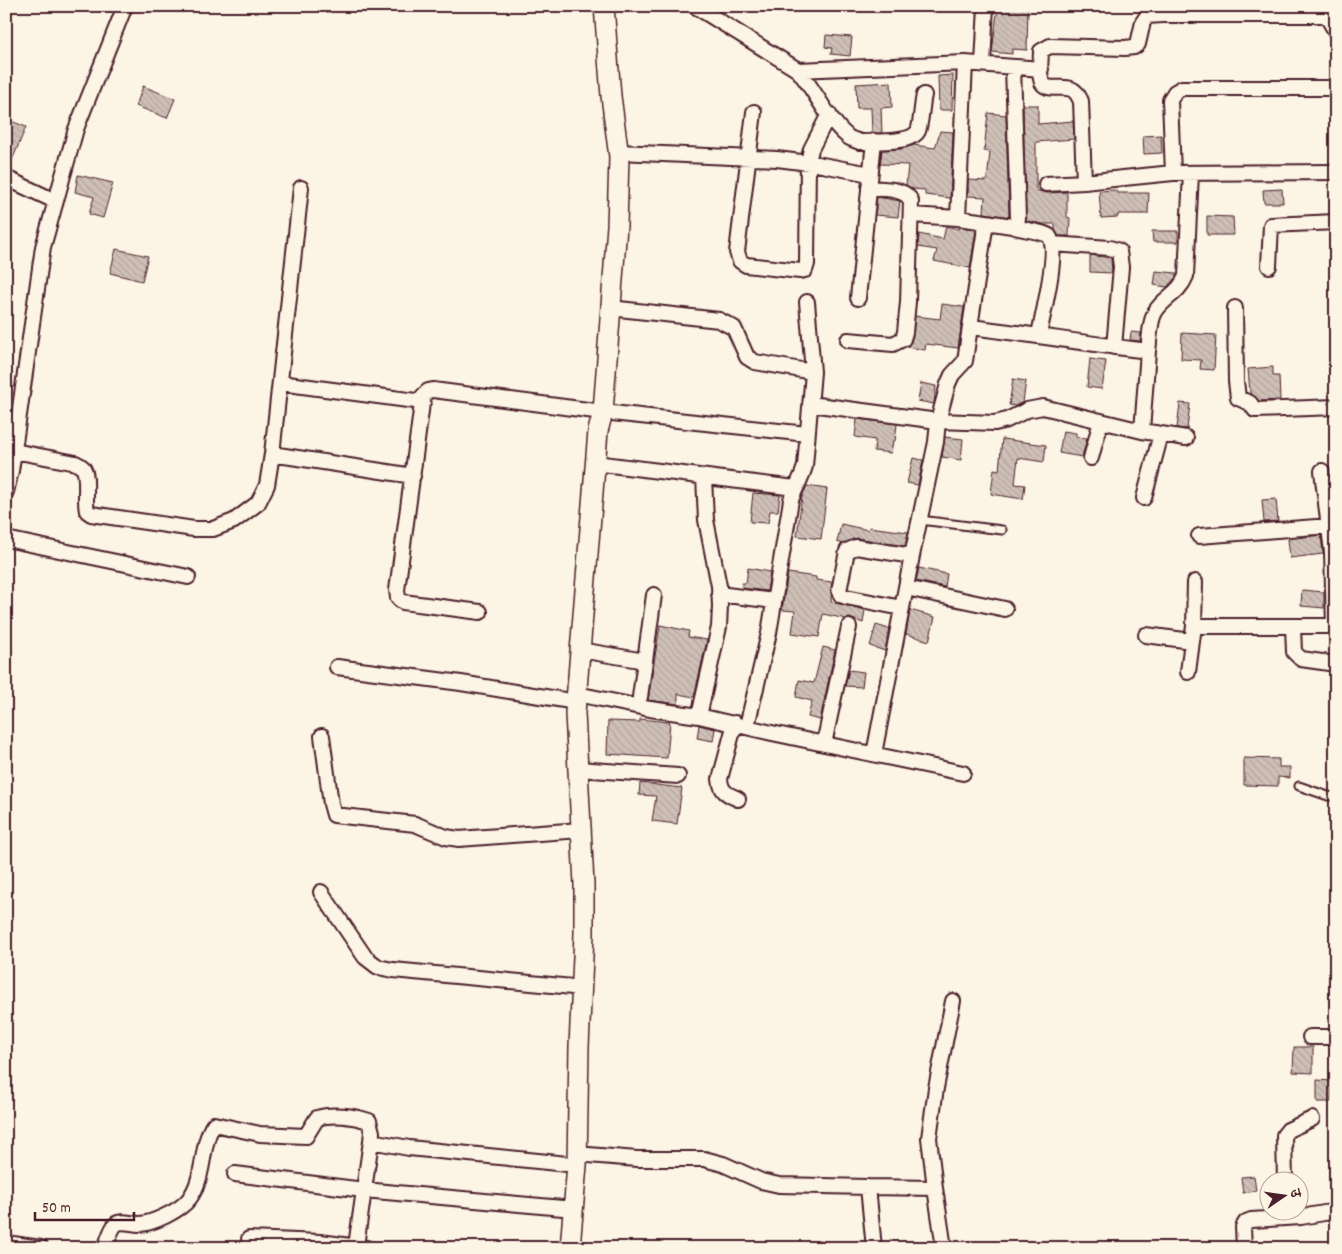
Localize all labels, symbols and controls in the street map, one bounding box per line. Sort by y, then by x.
north arrow [1260,1172,1310,1222]
text: उ [1284,1186,1306,1201]
scale bar [35,1189,134,1221]
text: 50 m [42,1198,71,1220]

